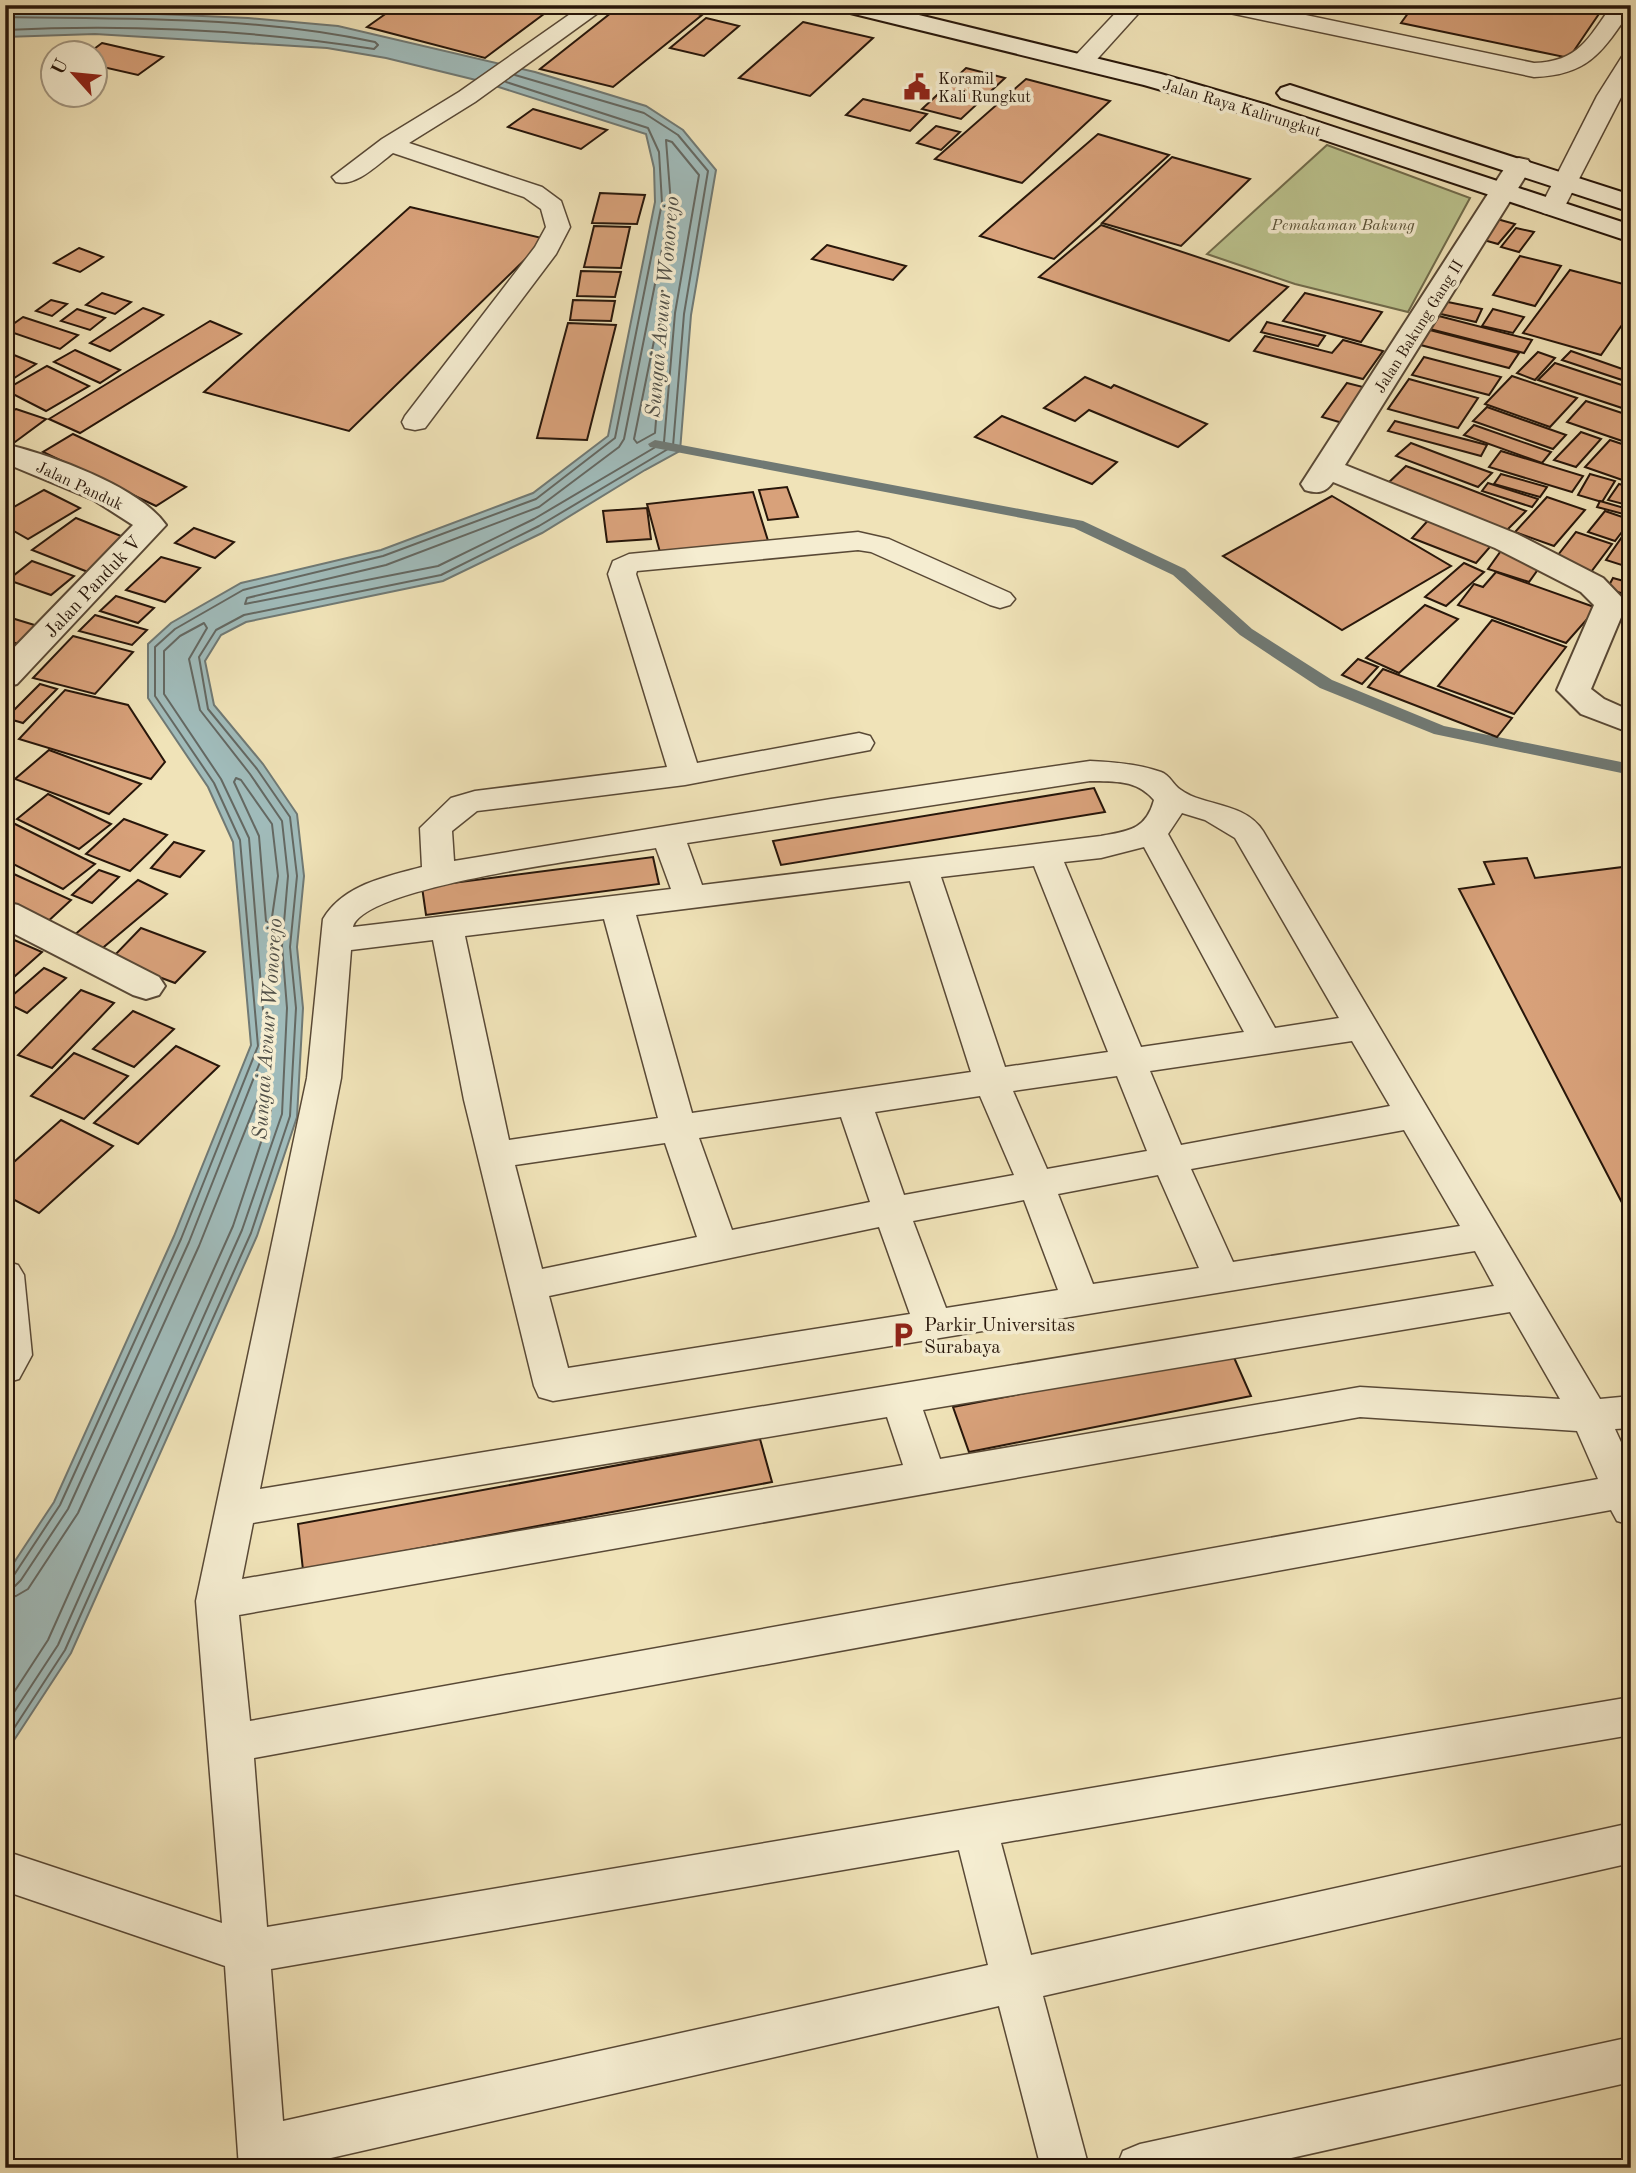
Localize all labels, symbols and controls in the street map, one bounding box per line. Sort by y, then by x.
north arrow [38,38,108,108]
text: U [49,56,73,78]
public building icon: Koramil Kali Rungkut [902,72,932,102]
place label: Koramil Kali Rungkut [938,72,1031,106]
street label: Jalan Raya Kalirungkut [1160,77,1323,141]
water label: Sungai Avuur Wonorejo [643,195,684,419]
park label: Pemakaman Bakung [1270,218,1415,234]
street label: Jalan Bakung Gang II [1372,258,1467,396]
street label: Jalan Panduk [33,460,125,514]
street label: Jalan Panduk V [42,533,146,642]
water label: Sungai Avuur Wonorejo [250,917,287,1141]
place label: Parkir Universitas Surabaya [924,1317,1075,1358]
parking icon: Parkir Universitas Surabaya [888,1320,918,1350]

